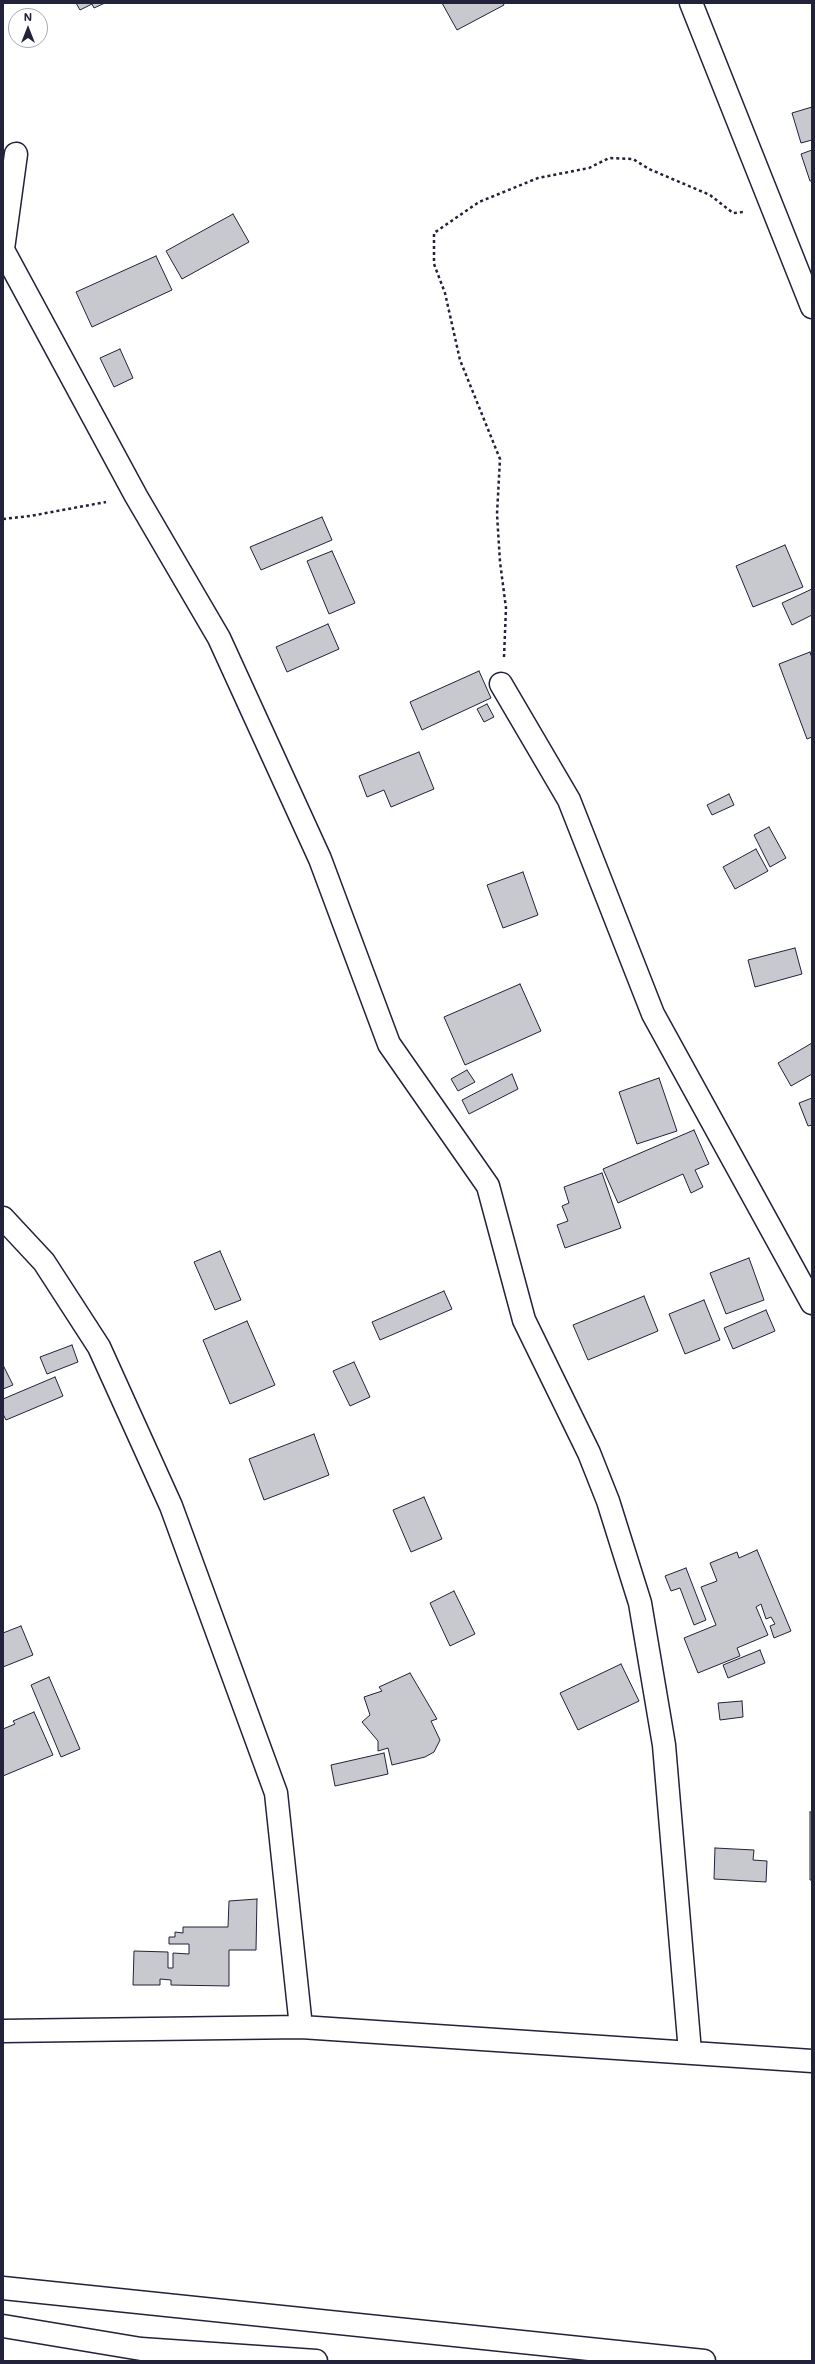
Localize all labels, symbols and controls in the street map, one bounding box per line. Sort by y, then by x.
north arrow [8,8,48,48]
text: N [24,9,32,24]

